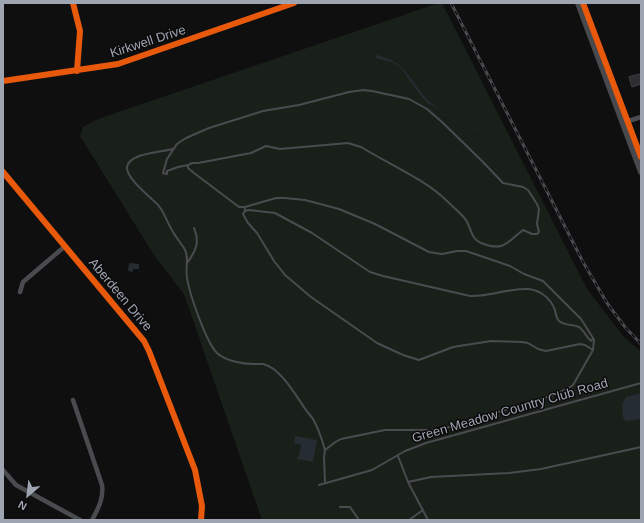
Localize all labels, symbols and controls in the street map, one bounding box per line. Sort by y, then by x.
street label: Kirkwell Drive [108,22,188,62]
street label: Aberdeen Drive [85,255,155,335]
street label: Green Meadow Country Club Road [410,376,610,446]
north arrow [8,475,48,515]
text: N [16,498,29,513]

